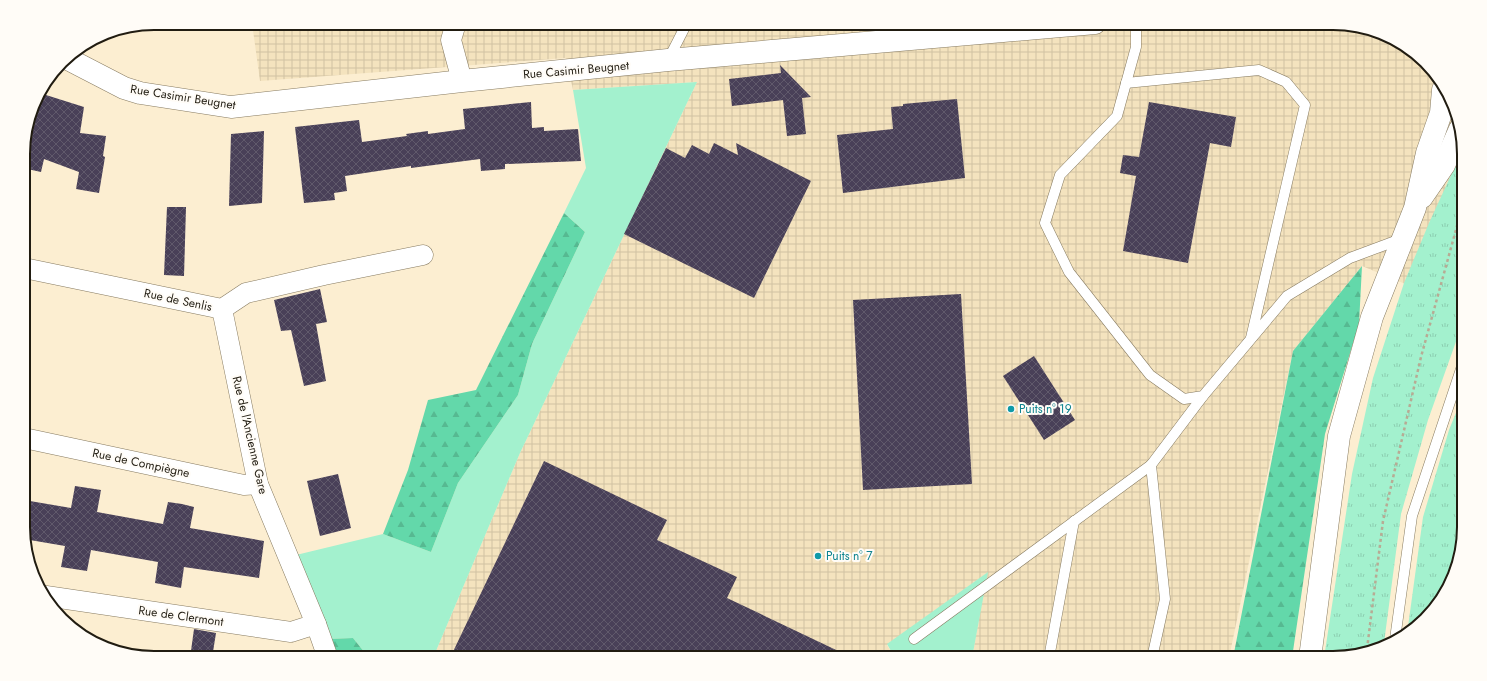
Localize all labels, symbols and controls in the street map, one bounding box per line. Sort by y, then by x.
street label: Rue Casimir Beugnet [522,56,630,84]
street label: Rue Casimir Beugnet [129,80,237,114]
street label: Rue de Senlis [142,284,214,316]
street label: Rue de l'Ancienne Gare [228,374,272,496]
place label: Puits n° 19 [1019,400,1072,418]
marker: Puits n° 19 [1006,404,1016,414]
street label: Rue de Compiègne [91,444,191,482]
place label: Puits n° 7 [826,547,873,565]
marker: Puits n° 7 [813,551,823,561]
street label: Rue de Clermont [137,601,225,631]

